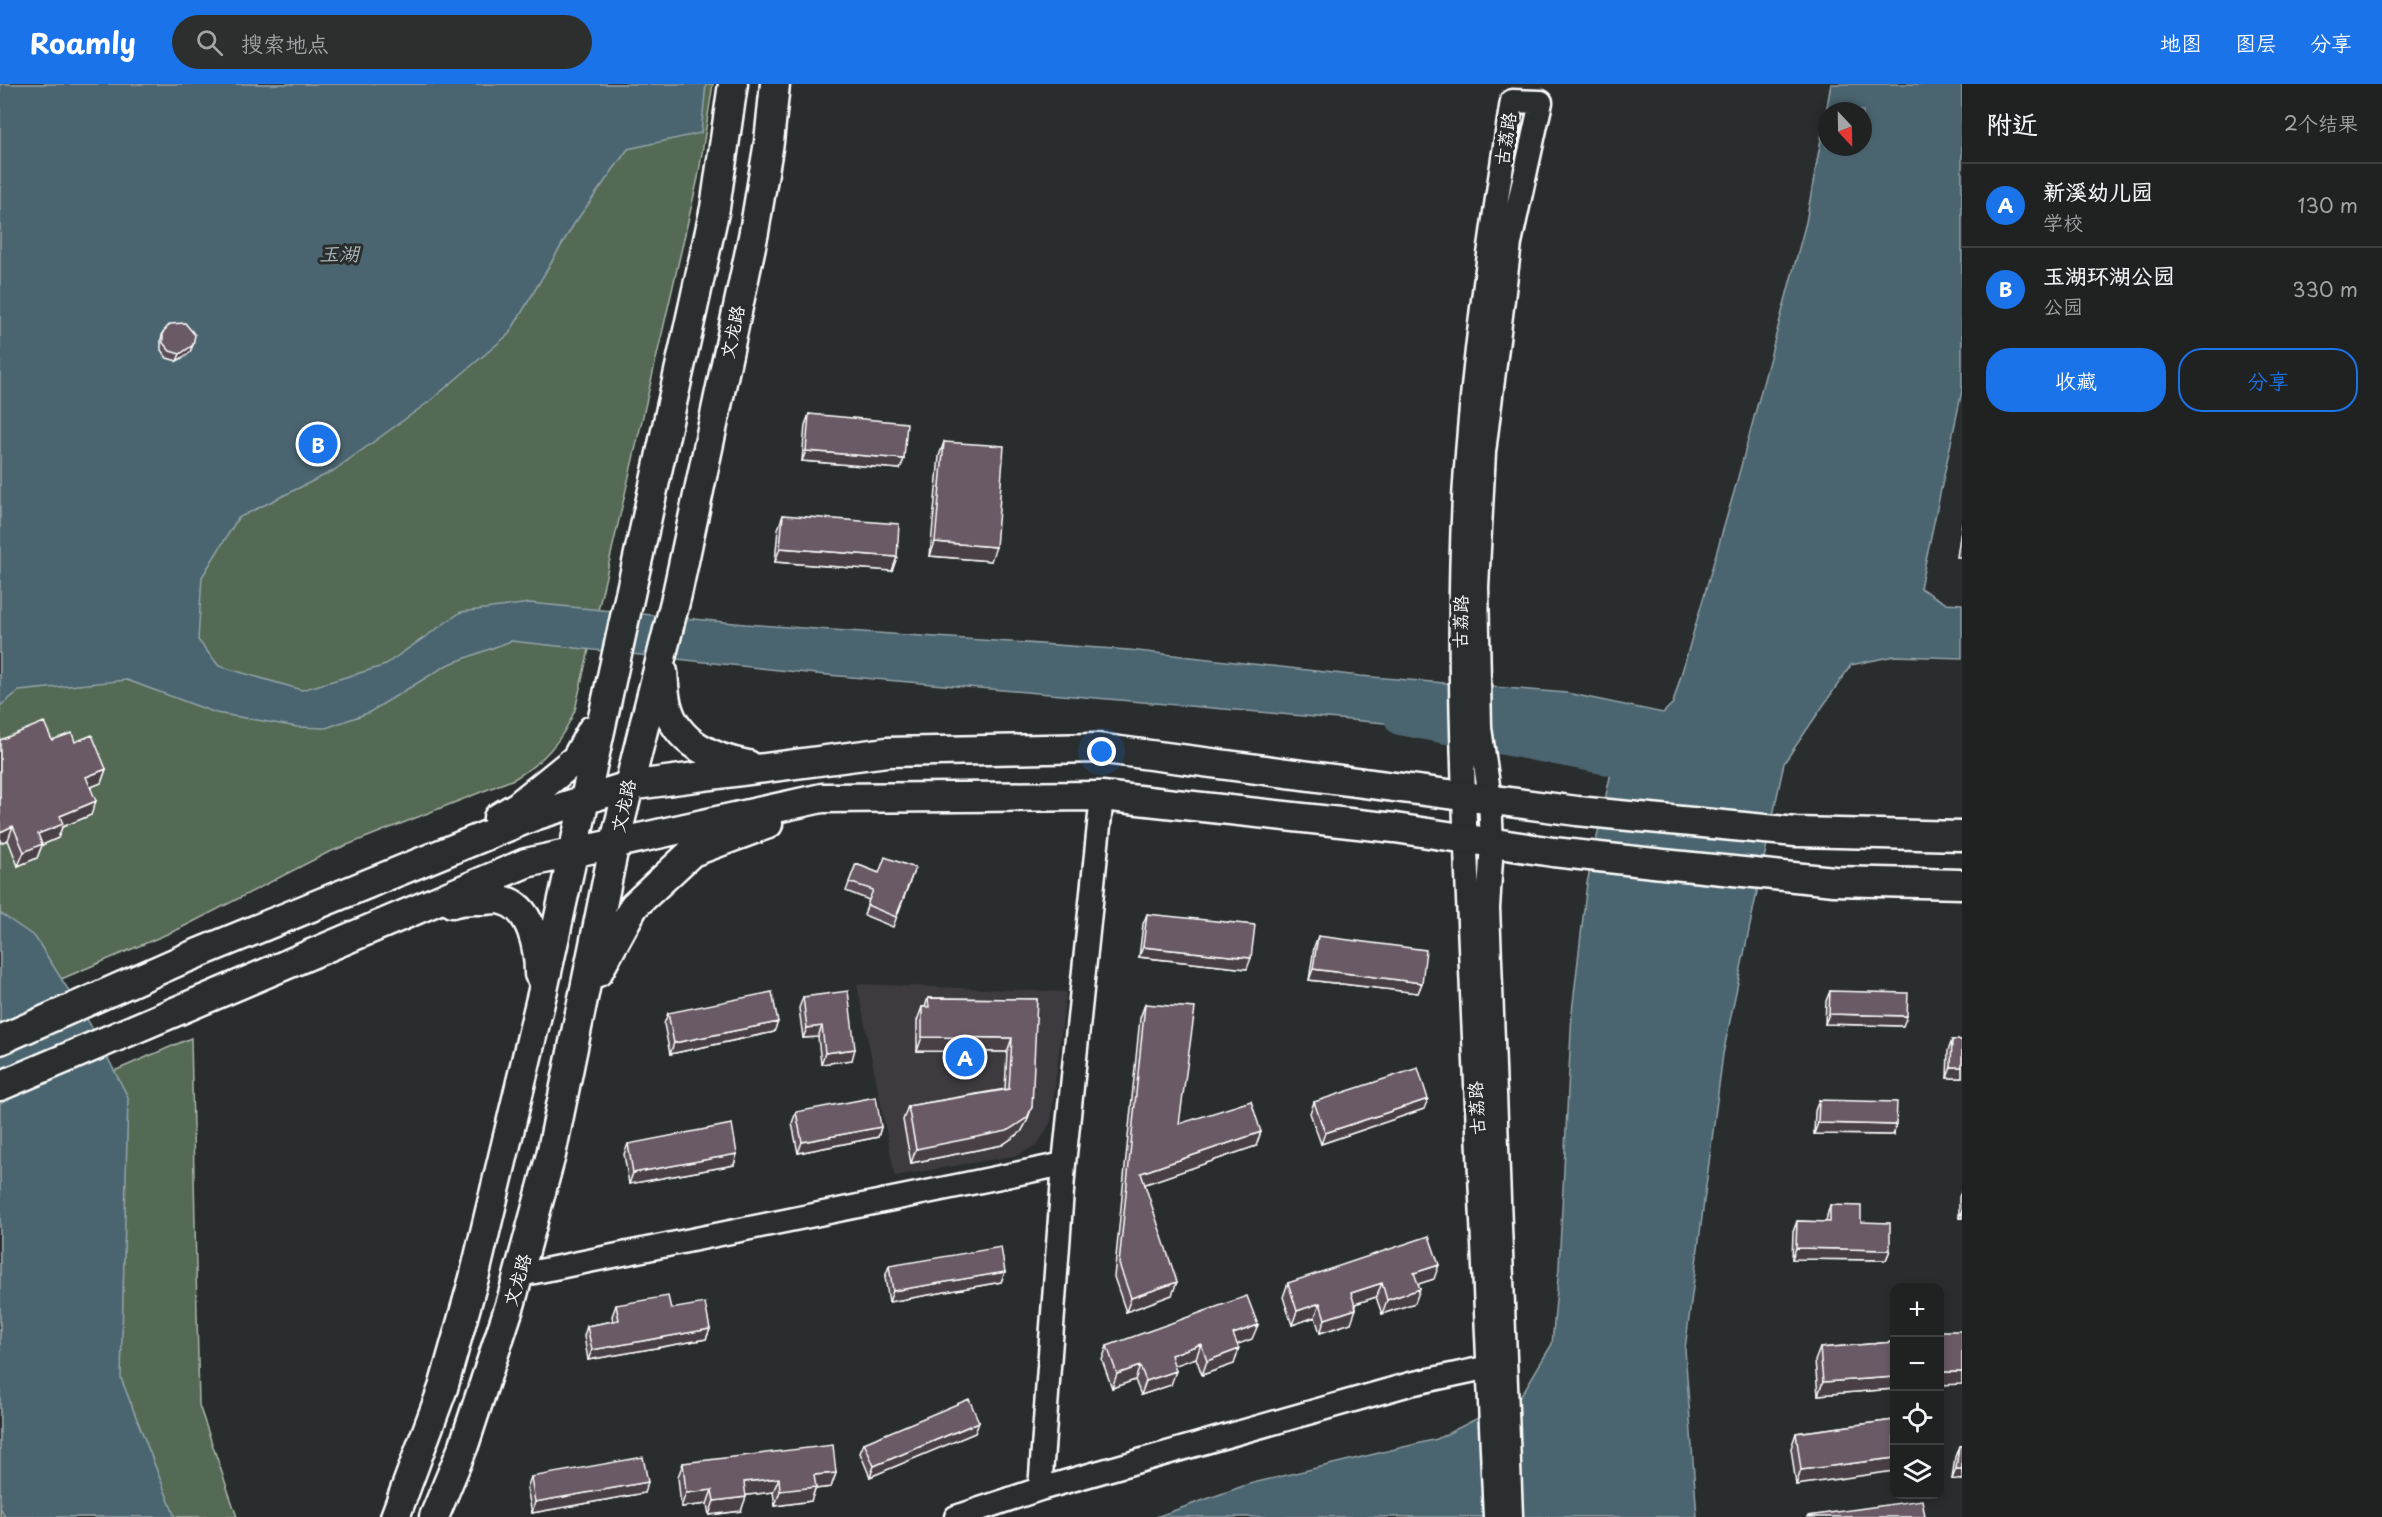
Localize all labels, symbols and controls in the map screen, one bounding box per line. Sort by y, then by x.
search box [172,15,592,69]
text: Roamly [30,21,136,64]
icon: search [193,26,226,59]
text: 搜索地点 [241,26,329,59]
text: 地图 [2160,26,2202,58]
text: 图层 [2235,26,2277,58]
text: 分享 [2310,26,2352,58]
north arrow [1818,102,1872,156]
text: 附近 [1986,104,2038,143]
text: 2个结果 [2284,108,2358,138]
street label: 古荔路 [1487,110,1522,168]
text: 新溪幼儿园 [2043,174,2153,207]
text: A [1998,190,2013,220]
text: 130 m [2298,190,2358,220]
text: 学校 [2043,207,2083,237]
water label: 玉湖 [319,238,361,268]
text: 玉湖环湖公园 [2043,258,2175,291]
text: B [1999,274,2012,304]
text: 330 m [2292,274,2358,304]
text: 公园 [2043,291,2083,321]
street label: 文龙路 [713,302,750,361]
button: 收藏 [1986,348,2166,412]
button: 分享 [2178,348,2358,412]
pin: B [298,422,338,466]
street label: 古荔路 [1446,595,1473,649]
your location [1087,737,1116,766]
street label: 文龙路 [603,776,642,835]
pin: A [946,1034,984,1080]
street label: 古荔路 [1461,1080,1490,1136]
street label: 文龙路 [496,1250,537,1309]
map controls [1890,1283,1944,1499]
button: + [1890,1283,1944,1337]
button: − [1890,1337,1944,1391]
button: locate [1890,1391,1944,1445]
button: layers [1890,1445,1944,1499]

